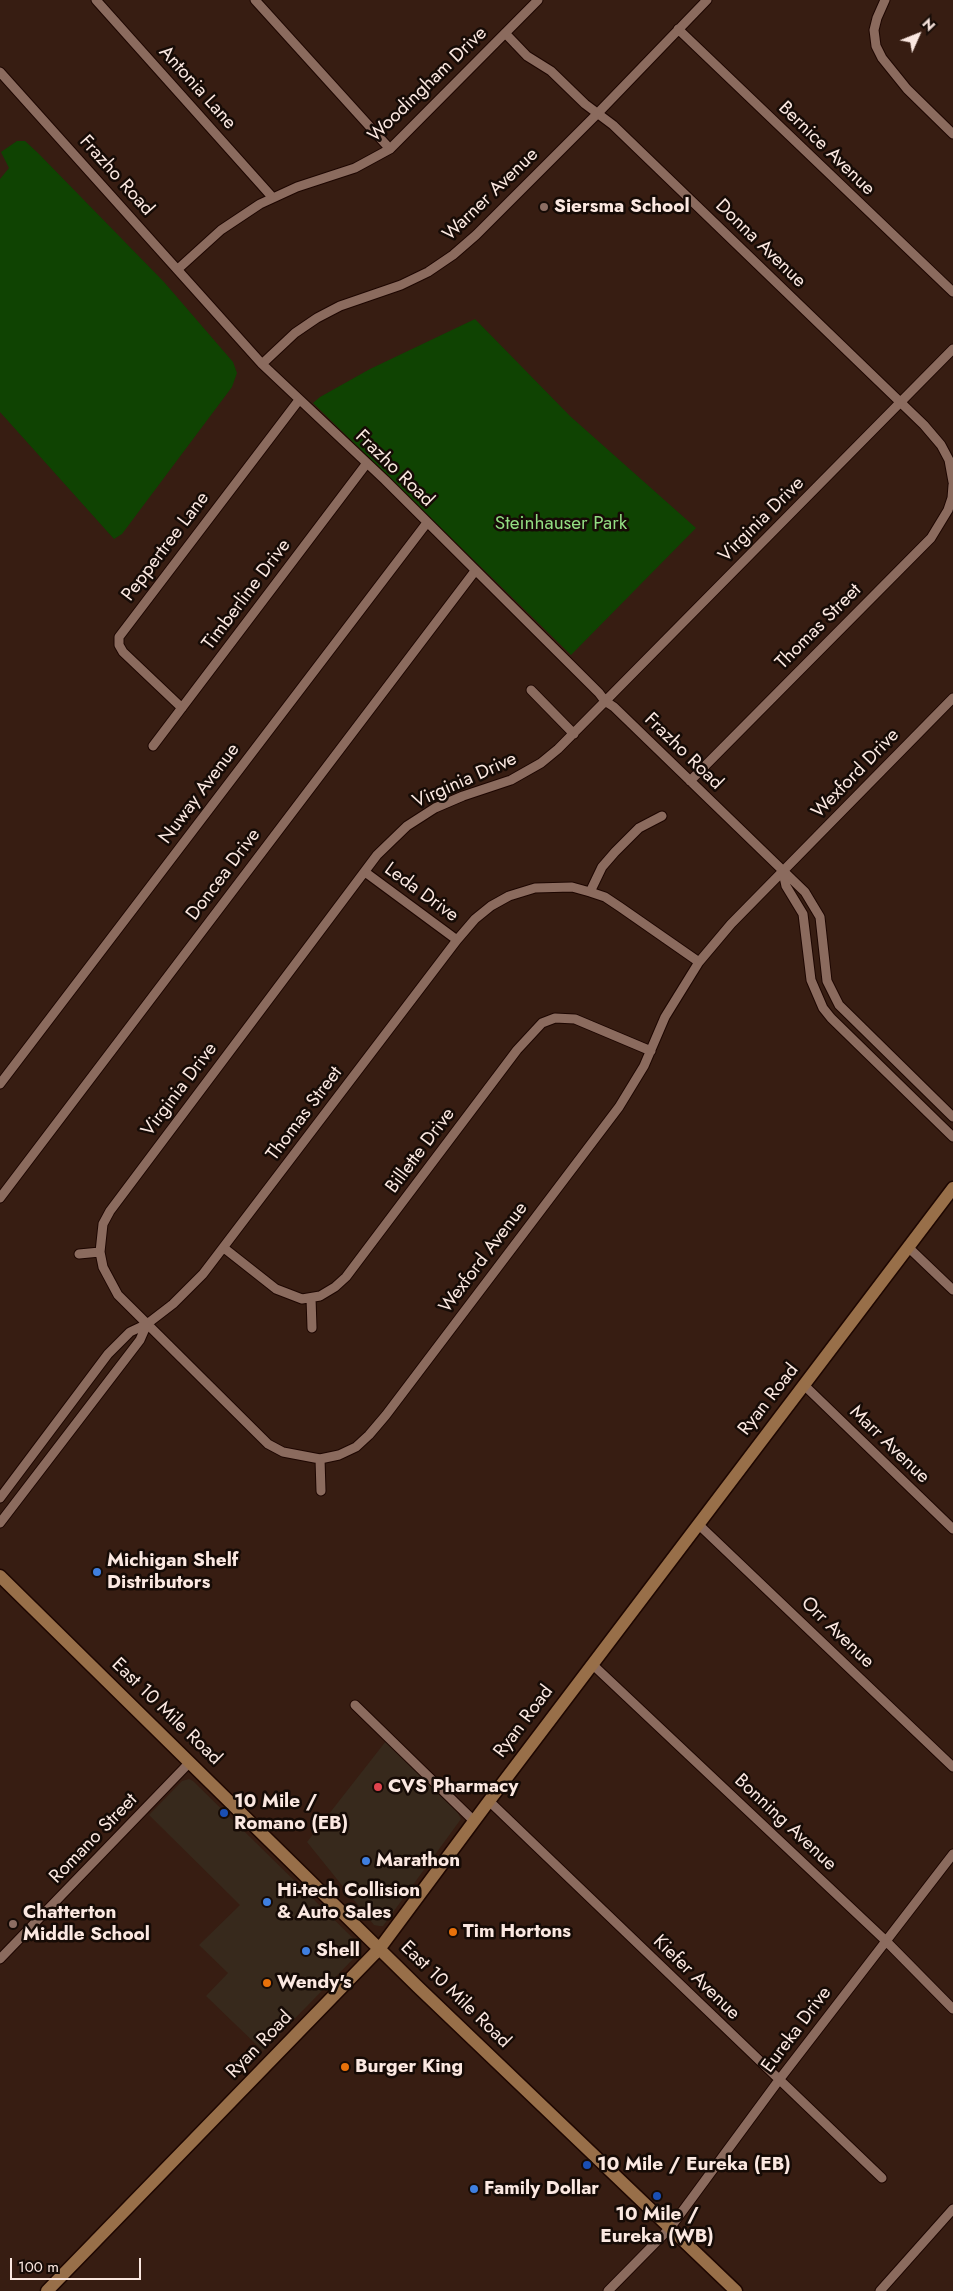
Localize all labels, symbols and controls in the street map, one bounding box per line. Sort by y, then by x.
north arrow [893,10,943,60]
text: N [918,14,940,36]
street label: Woodingham Drive [364,22,492,148]
street label: Antonia Lane [154,41,240,135]
street label: Bernice Avenue [773,97,879,201]
street label: Frazho Road [74,131,158,221]
street label: Warner Avenue [439,144,543,246]
street label: Donna Avenue [710,195,810,293]
place label: Siersma School [554,196,690,218]
marker: Siersma School [538,201,550,213]
street label: Frazho Road [350,426,438,512]
street label: Virginia Drive [715,473,809,567]
street label: Peppertree Lane [117,488,215,606]
park label: Steinhauser Park [495,513,627,535]
street label: Timberline Drive [198,535,296,655]
street label: Thomas Street [771,579,867,675]
street label: Frazho Road [639,709,727,795]
street label: Wexford Drive [808,724,904,824]
street label: Nuway Avenue [155,739,245,849]
street label: Virginia Drive [409,748,521,814]
street label: Doncea Drive [182,825,266,925]
street label: Leda Drive [379,858,463,928]
street label: Virginia Drive [137,1039,223,1141]
street label: Thomas Street [262,1062,348,1166]
street label: Billette Drive [382,1104,460,1198]
street label: Wexford Avenue [435,1198,533,1318]
street label: Ryan Road [734,1360,804,1440]
street label: Marr Avenue [844,1401,934,1489]
place label: Michigan Shelf Distributors [107,1550,238,1594]
marker: Michigan Shelf Distributors [91,1566,103,1578]
street label: Orr Avenue [796,1593,878,1673]
street label: East 10 Mile Road [106,1654,226,1770]
street label: Ryan Road [489,1681,559,1763]
street label: Bonning Avenue [729,1770,841,1876]
place label: CVS Pharmacy [388,1776,518,1798]
marker: CVS Pharmacy [372,1781,384,1793]
street label: Romano Street [45,1789,143,1889]
place label: 10 Mile / Romano (EB) [234,1791,348,1835]
marker: 10 Mile / Romano (EB) [218,1807,230,1819]
place label: Marathon [376,1850,460,1872]
marker: Marathon [360,1855,372,1867]
place label: Hi-tech Collision & Auto Sales [277,1880,420,1924]
marker: Hi-tech Collision & Auto Sales [261,1896,273,1908]
place label: Chatterton Middle School [23,1902,150,1946]
marker: Chatterton Middle School [7,1918,19,1930]
place label: Tim Hortons [463,1921,571,1943]
marker: Tim Hortons [447,1926,459,1938]
street label: Kiefer Avenue [648,1931,744,2025]
street label: East 10 Mile Road [395,1937,515,2053]
place label: Shell [316,1940,360,1962]
marker: Shell [300,1945,312,1957]
place label: Wendy's [277,1972,352,1994]
marker: Wendy's [261,1977,273,1989]
street label: Eureka Drive [757,1982,837,2078]
street label: Ryan Road [222,2007,298,2083]
place label: Burger King [355,2056,463,2078]
marker: Burger King [339,2061,351,2073]
place label: 10 Mile / Eureka (EB) [597,2154,791,2176]
marker: 10 Mile / Eureka (EB) [581,2159,593,2171]
place label: Family Dollar [484,2178,599,2200]
marker: Family Dollar [468,2183,480,2195]
marker: 10 Mile / Eureka (WB) [651,2190,663,2202]
place label: 10 Mile / Eureka (WB) [600,2204,714,2248]
scale bar [12,2248,144,2280]
text: 100 m [18,2256,59,2278]

